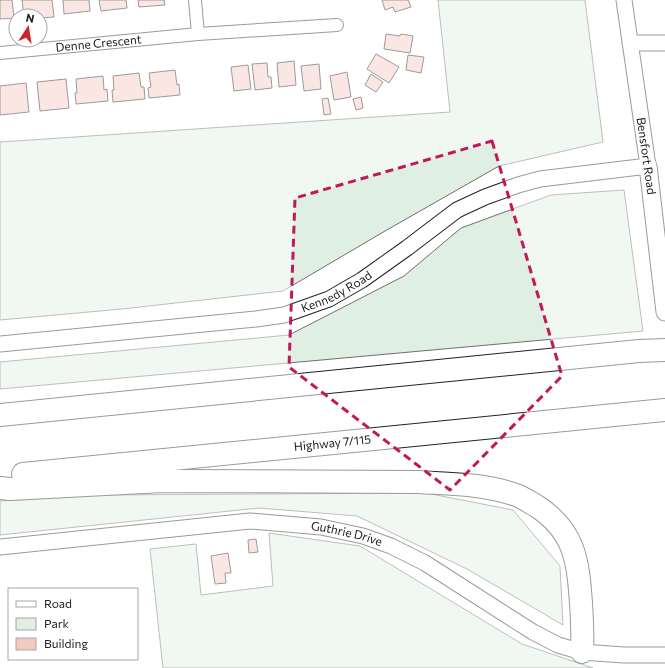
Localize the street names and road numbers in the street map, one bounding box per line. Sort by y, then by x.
street label: Denne Crescent [55,31,142,54]
street label: Bensfort Road [635,116,659,196]
street label: Kennedy Road [299,267,374,314]
street label: Highway 7/115 [293,431,372,453]
street label: Guthrie Drive [310,518,384,548]

